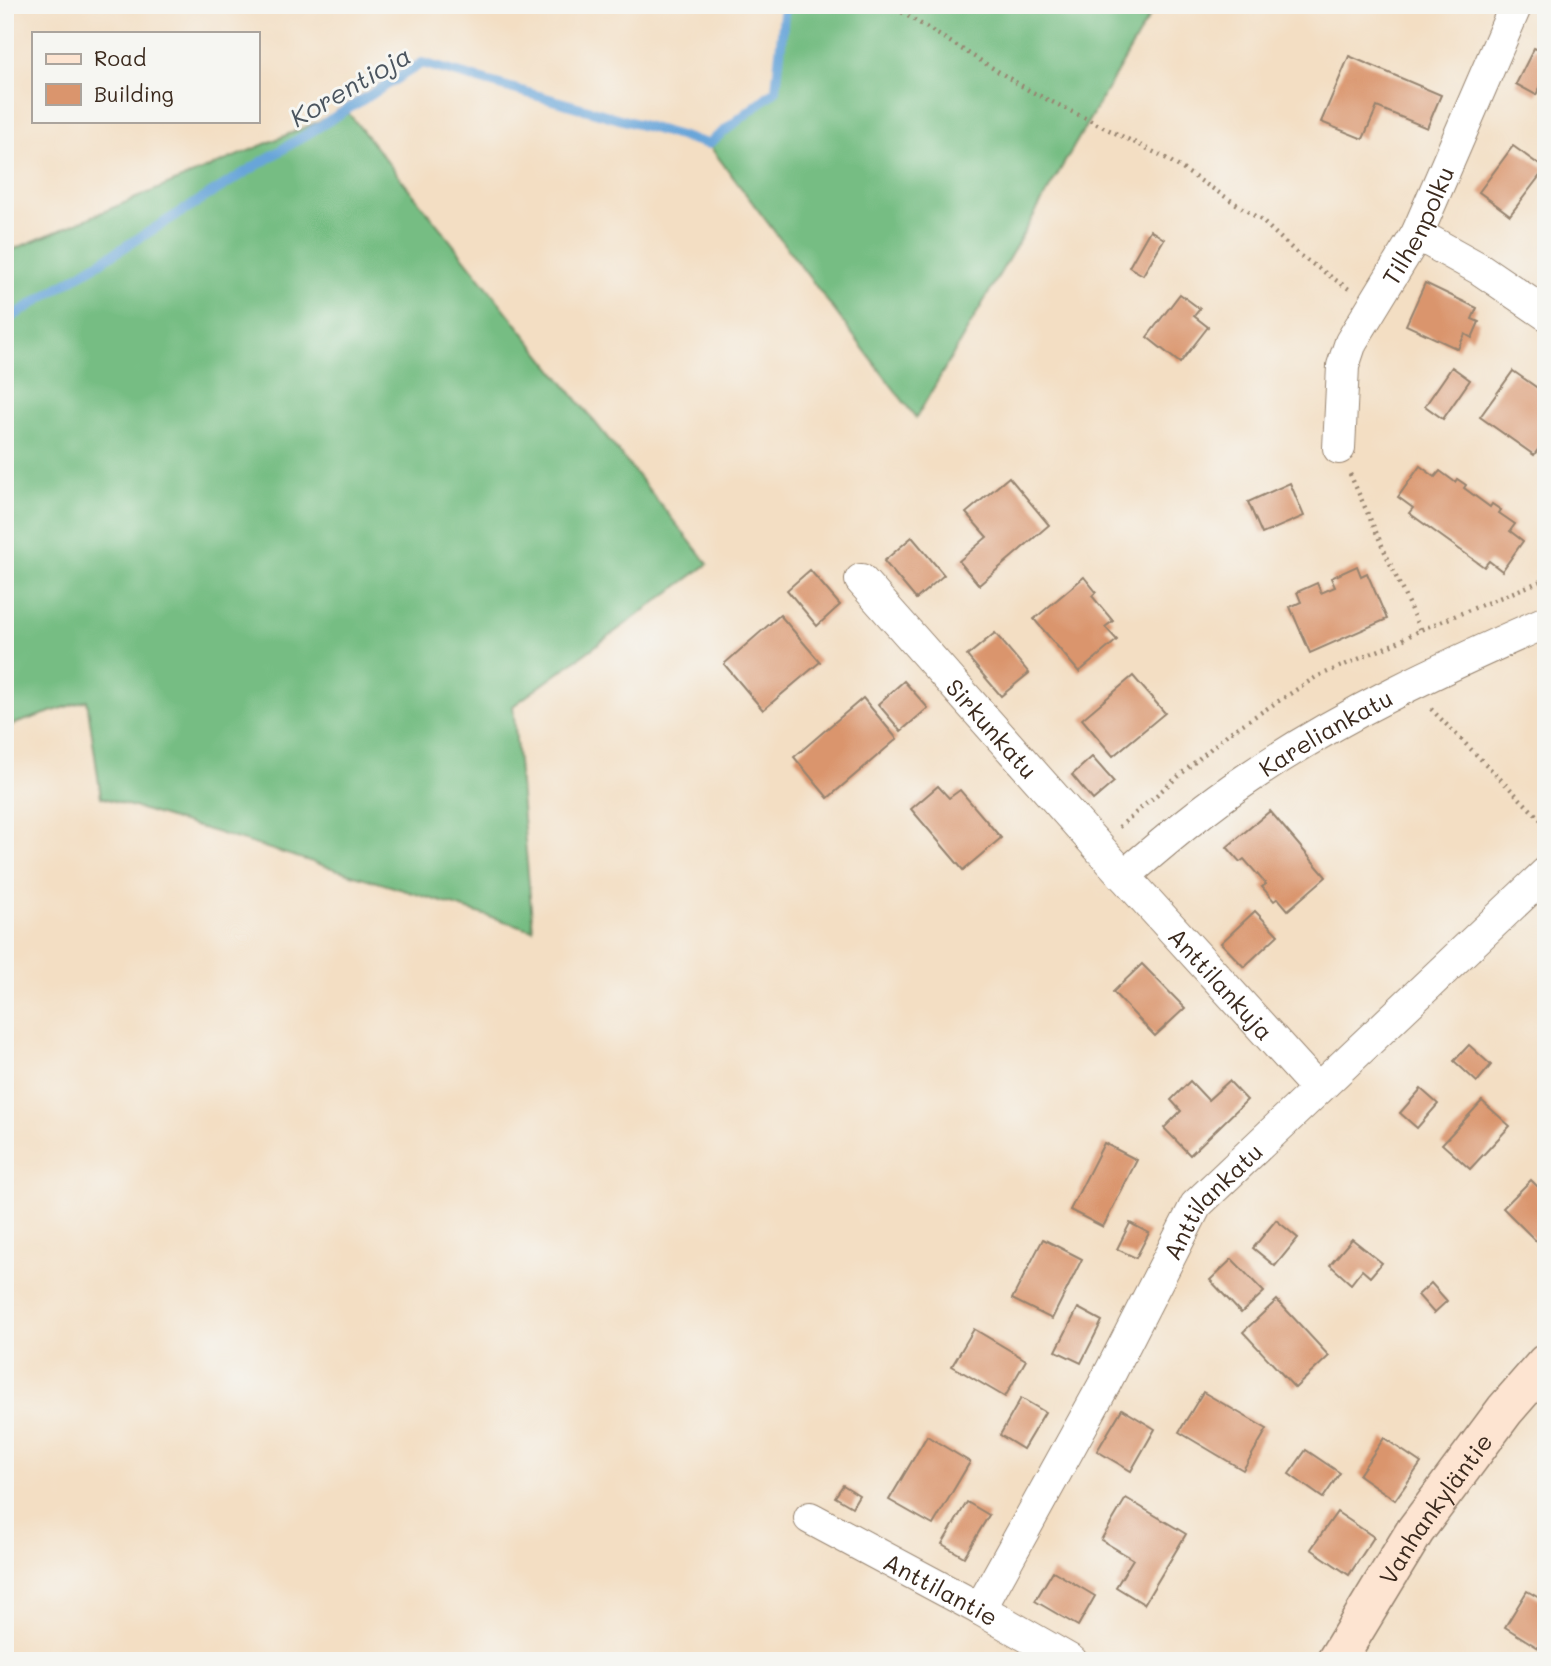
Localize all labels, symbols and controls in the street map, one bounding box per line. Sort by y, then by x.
legend [32,32,259,122]
water label: Korentioja [283,38,417,134]
text: Road [94,44,146,71]
text: Building [94,80,174,107]
street label: Tilhenpolku [1374,161,1460,290]
street label: Sirkunkatu [940,672,1045,784]
street label: Kareliankatu [1252,681,1397,783]
street label: Anttilankuja [1163,920,1281,1046]
street label: Anttilankatu [1155,1135,1268,1265]
street label: Vanhankyläntie [1371,1426,1498,1590]
street label: Anttilantie [879,1545,1004,1632]

